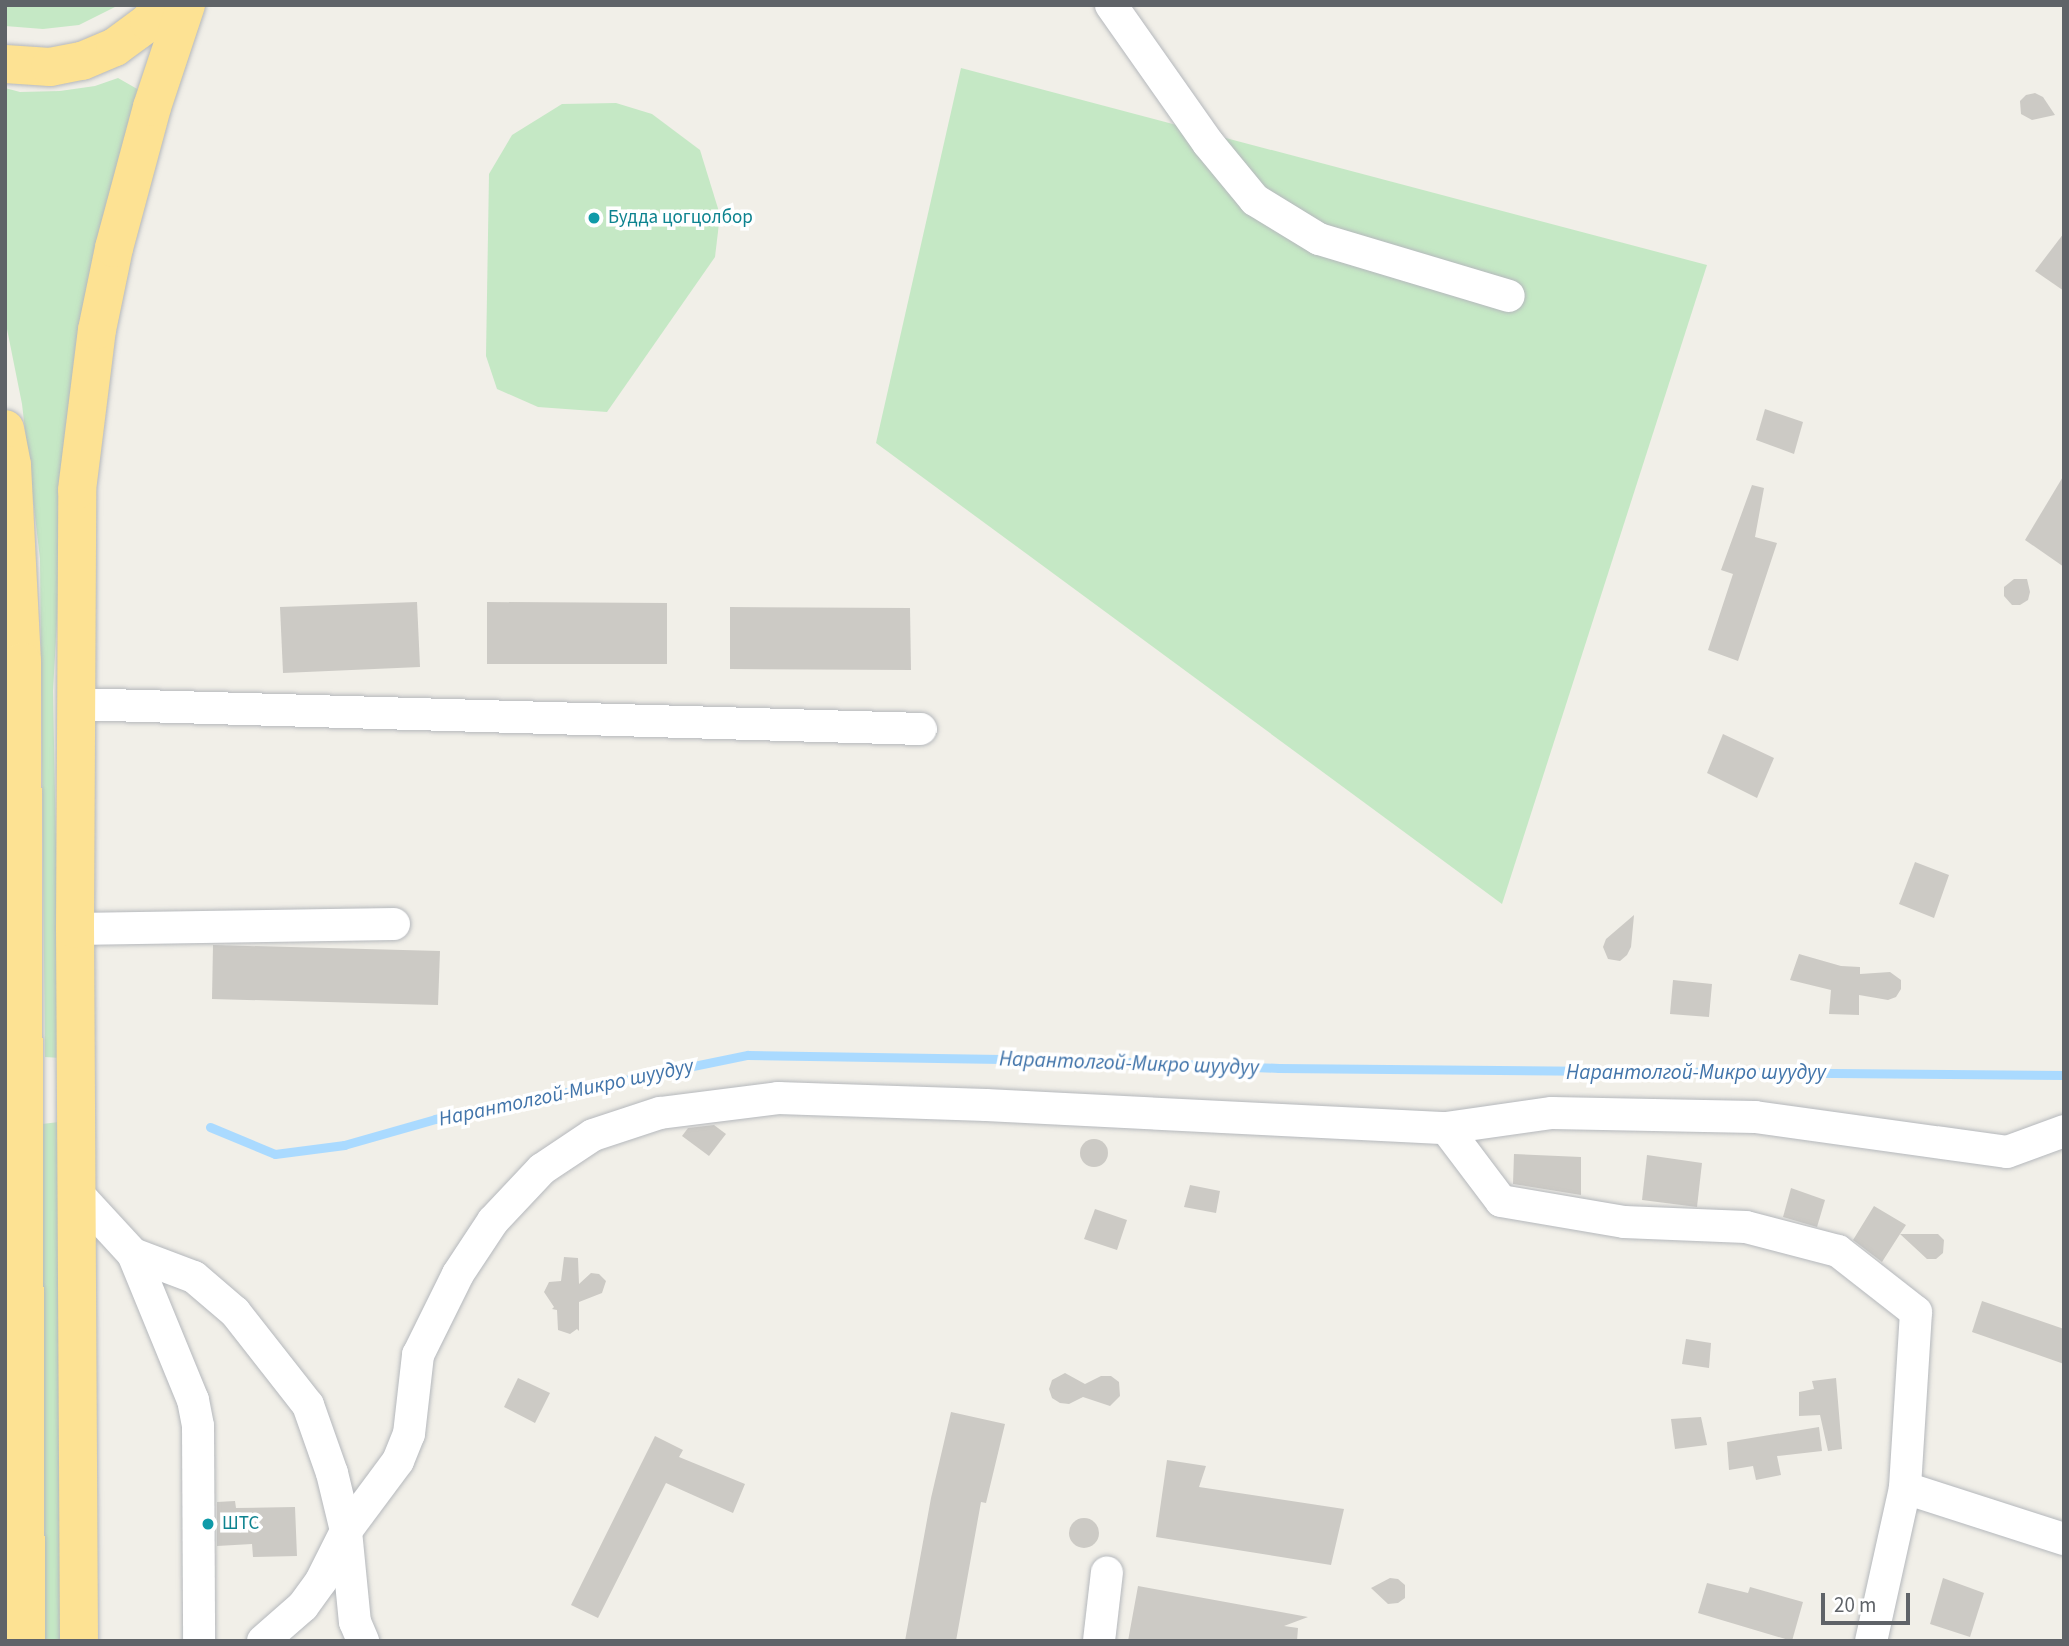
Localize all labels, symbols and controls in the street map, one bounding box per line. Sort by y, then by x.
place label: Будда цогцолбор [608,207,753,229]
marker: Будда цогцолбор [586,210,602,226]
water label: Нарантолгой-Микро шуудуу [999,1046,1259,1080]
water label: Нарантолгой-Микро шуудуу [436,1053,696,1131]
water label: Нарантолгой-Микро шуудуу [1566,1059,1826,1085]
place label: ШТС [222,1513,259,1535]
marker: ШТС [200,1516,216,1532]
scale bar [1824,1580,1913,1624]
text: 20 m [1834,1590,1876,1620]

